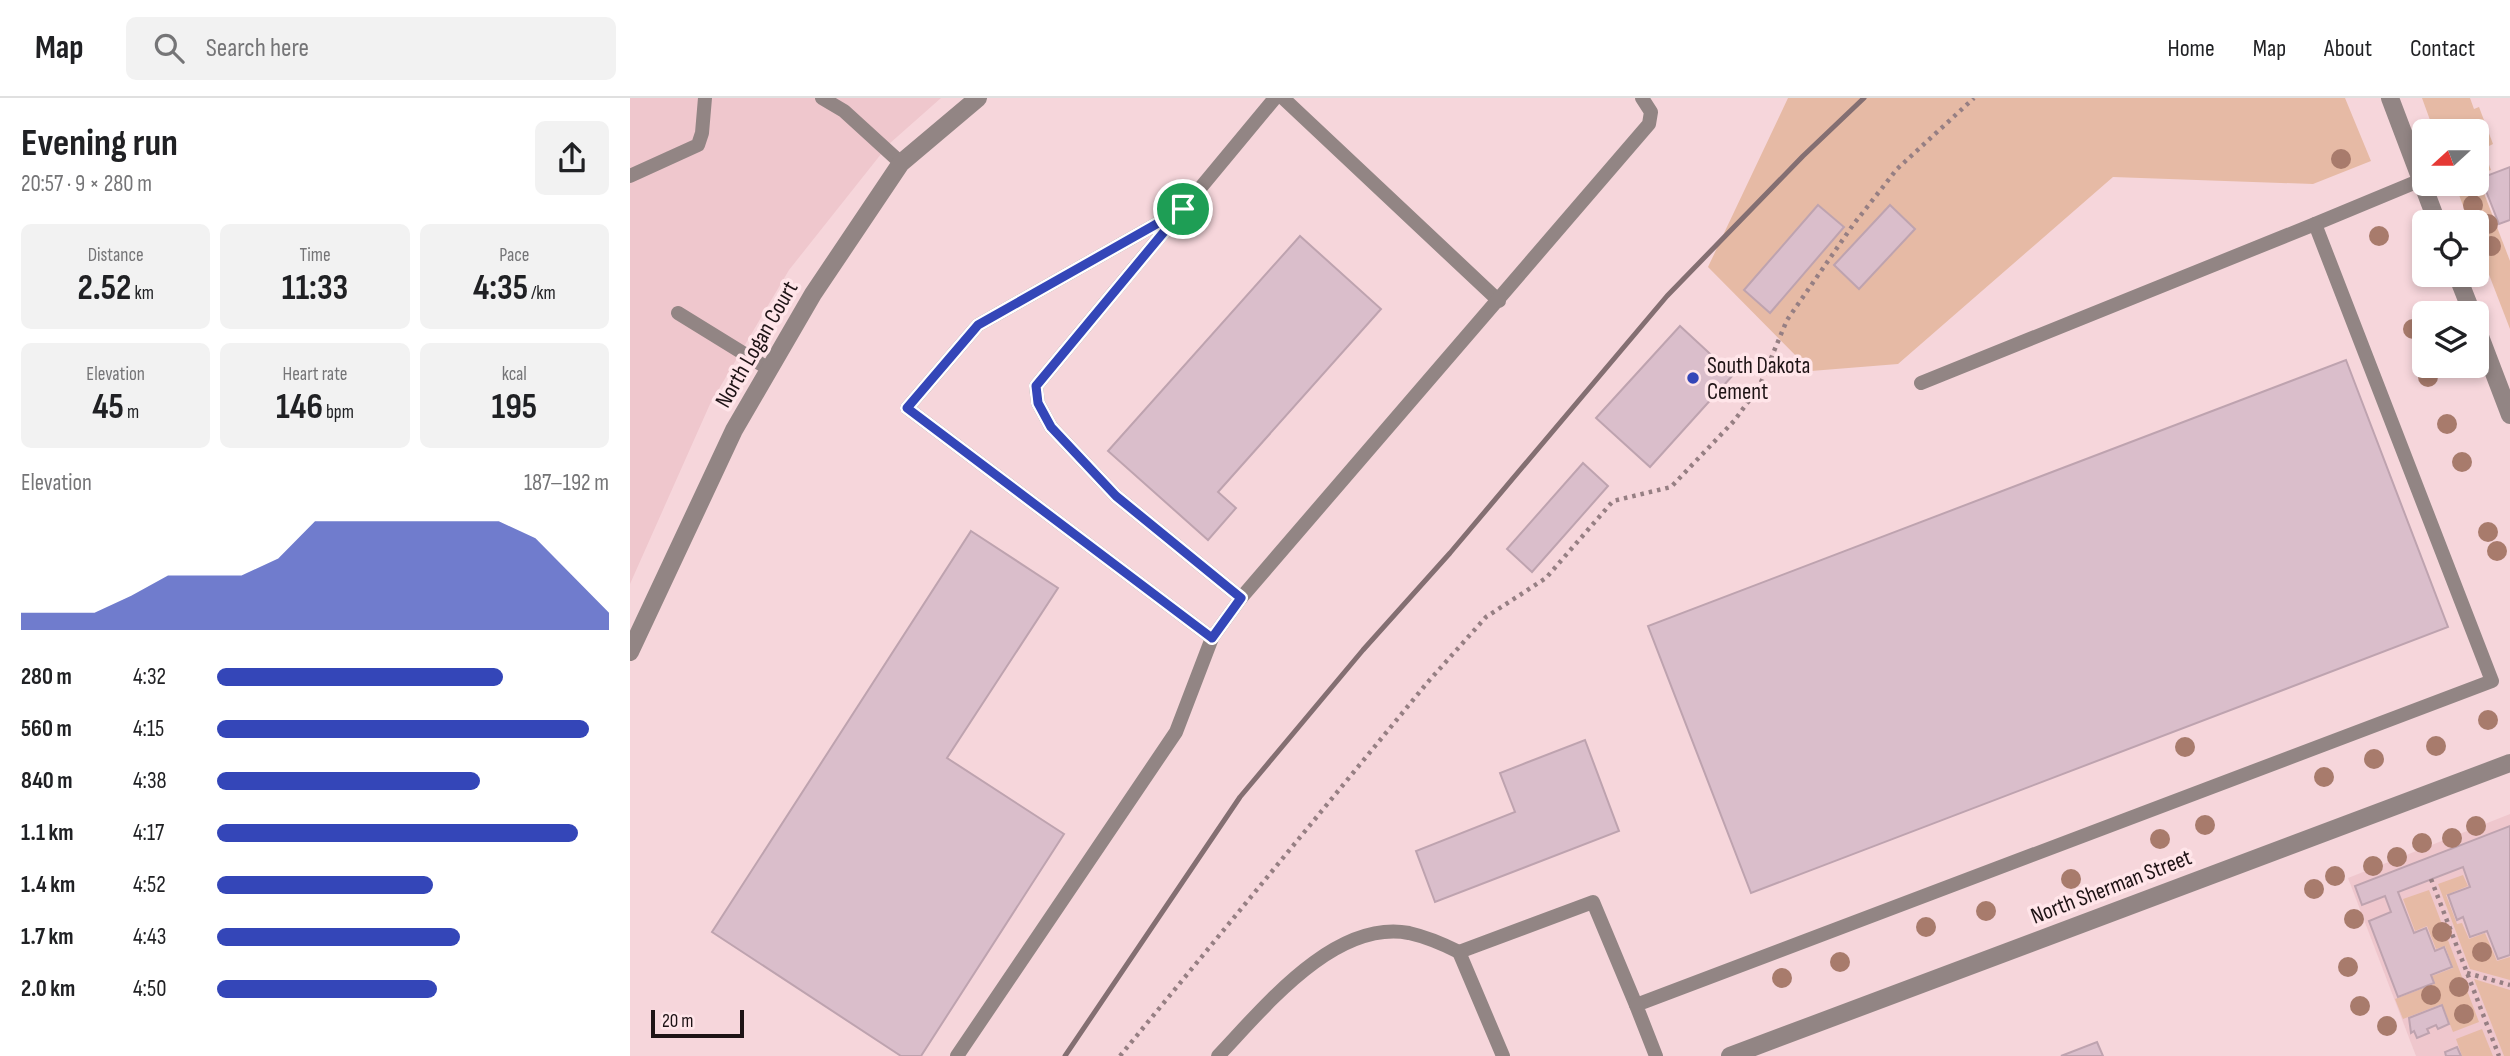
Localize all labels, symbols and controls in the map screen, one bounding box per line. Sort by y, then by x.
search box [126,17,616,80]
text: Map [35,28,84,68]
icon: search [150,29,188,67]
text: Search here [206,33,309,64]
text: Home [2167,34,2215,63]
text: Map [2253,34,2286,63]
text: About [2324,34,2372,63]
text: Contact [2410,34,2475,63]
north arrow [2412,119,2488,196]
map controls [2412,119,2489,378]
text: Evening run [21,121,178,166]
button: share [535,121,609,195]
text: 20:57 · 9 × 280 m [21,170,152,198]
pin [1153,179,1213,239]
icon: arrive [1164,190,1202,228]
button: locate [2412,210,2489,287]
text: Distance [88,244,144,267]
text: Time [299,244,331,267]
text: Pace [499,244,529,267]
text: 2.52 [77,267,131,310]
text: 11:33 [282,267,348,310]
text: 4:35 [473,267,528,310]
street label: North Logan Court [709,276,804,413]
text: km [131,282,154,305]
text: /km [528,282,556,305]
button: layers [2412,301,2489,378]
place label: South Dakota Cement [1707,352,1810,406]
text: Elevation [86,363,145,386]
text: Heart rate [283,363,347,386]
text: kcal [502,363,527,386]
marker: South Dakota Cement [1685,370,1701,386]
text: 45 [92,386,124,429]
text: 146 [276,386,323,429]
text: 195 [491,386,537,429]
text: m [124,401,139,424]
text: bpm [323,401,354,424]
text: Elevation [21,469,92,497]
text: 187–192 m [524,469,609,497]
text: 280 m [21,663,72,691]
text: 4:32 [133,663,166,691]
text: 560 m [21,715,72,743]
text: 4:15 [133,715,164,743]
text: 840 m [21,767,73,795]
text: 4:38 [133,767,167,795]
text: 1.1 km [21,819,74,847]
text: 4:17 [133,819,164,847]
street label: North Sherman Street [2027,843,2196,930]
text: 1.4 km [21,871,75,899]
text: 4:52 [133,871,166,899]
text: 1.7 km [21,923,74,951]
text: 4:43 [133,923,166,951]
text: 2.0 km [21,975,75,1003]
text: 4:50 [133,975,166,1003]
scale bar [651,1007,744,1039]
text: 20 m [662,1010,694,1033]

